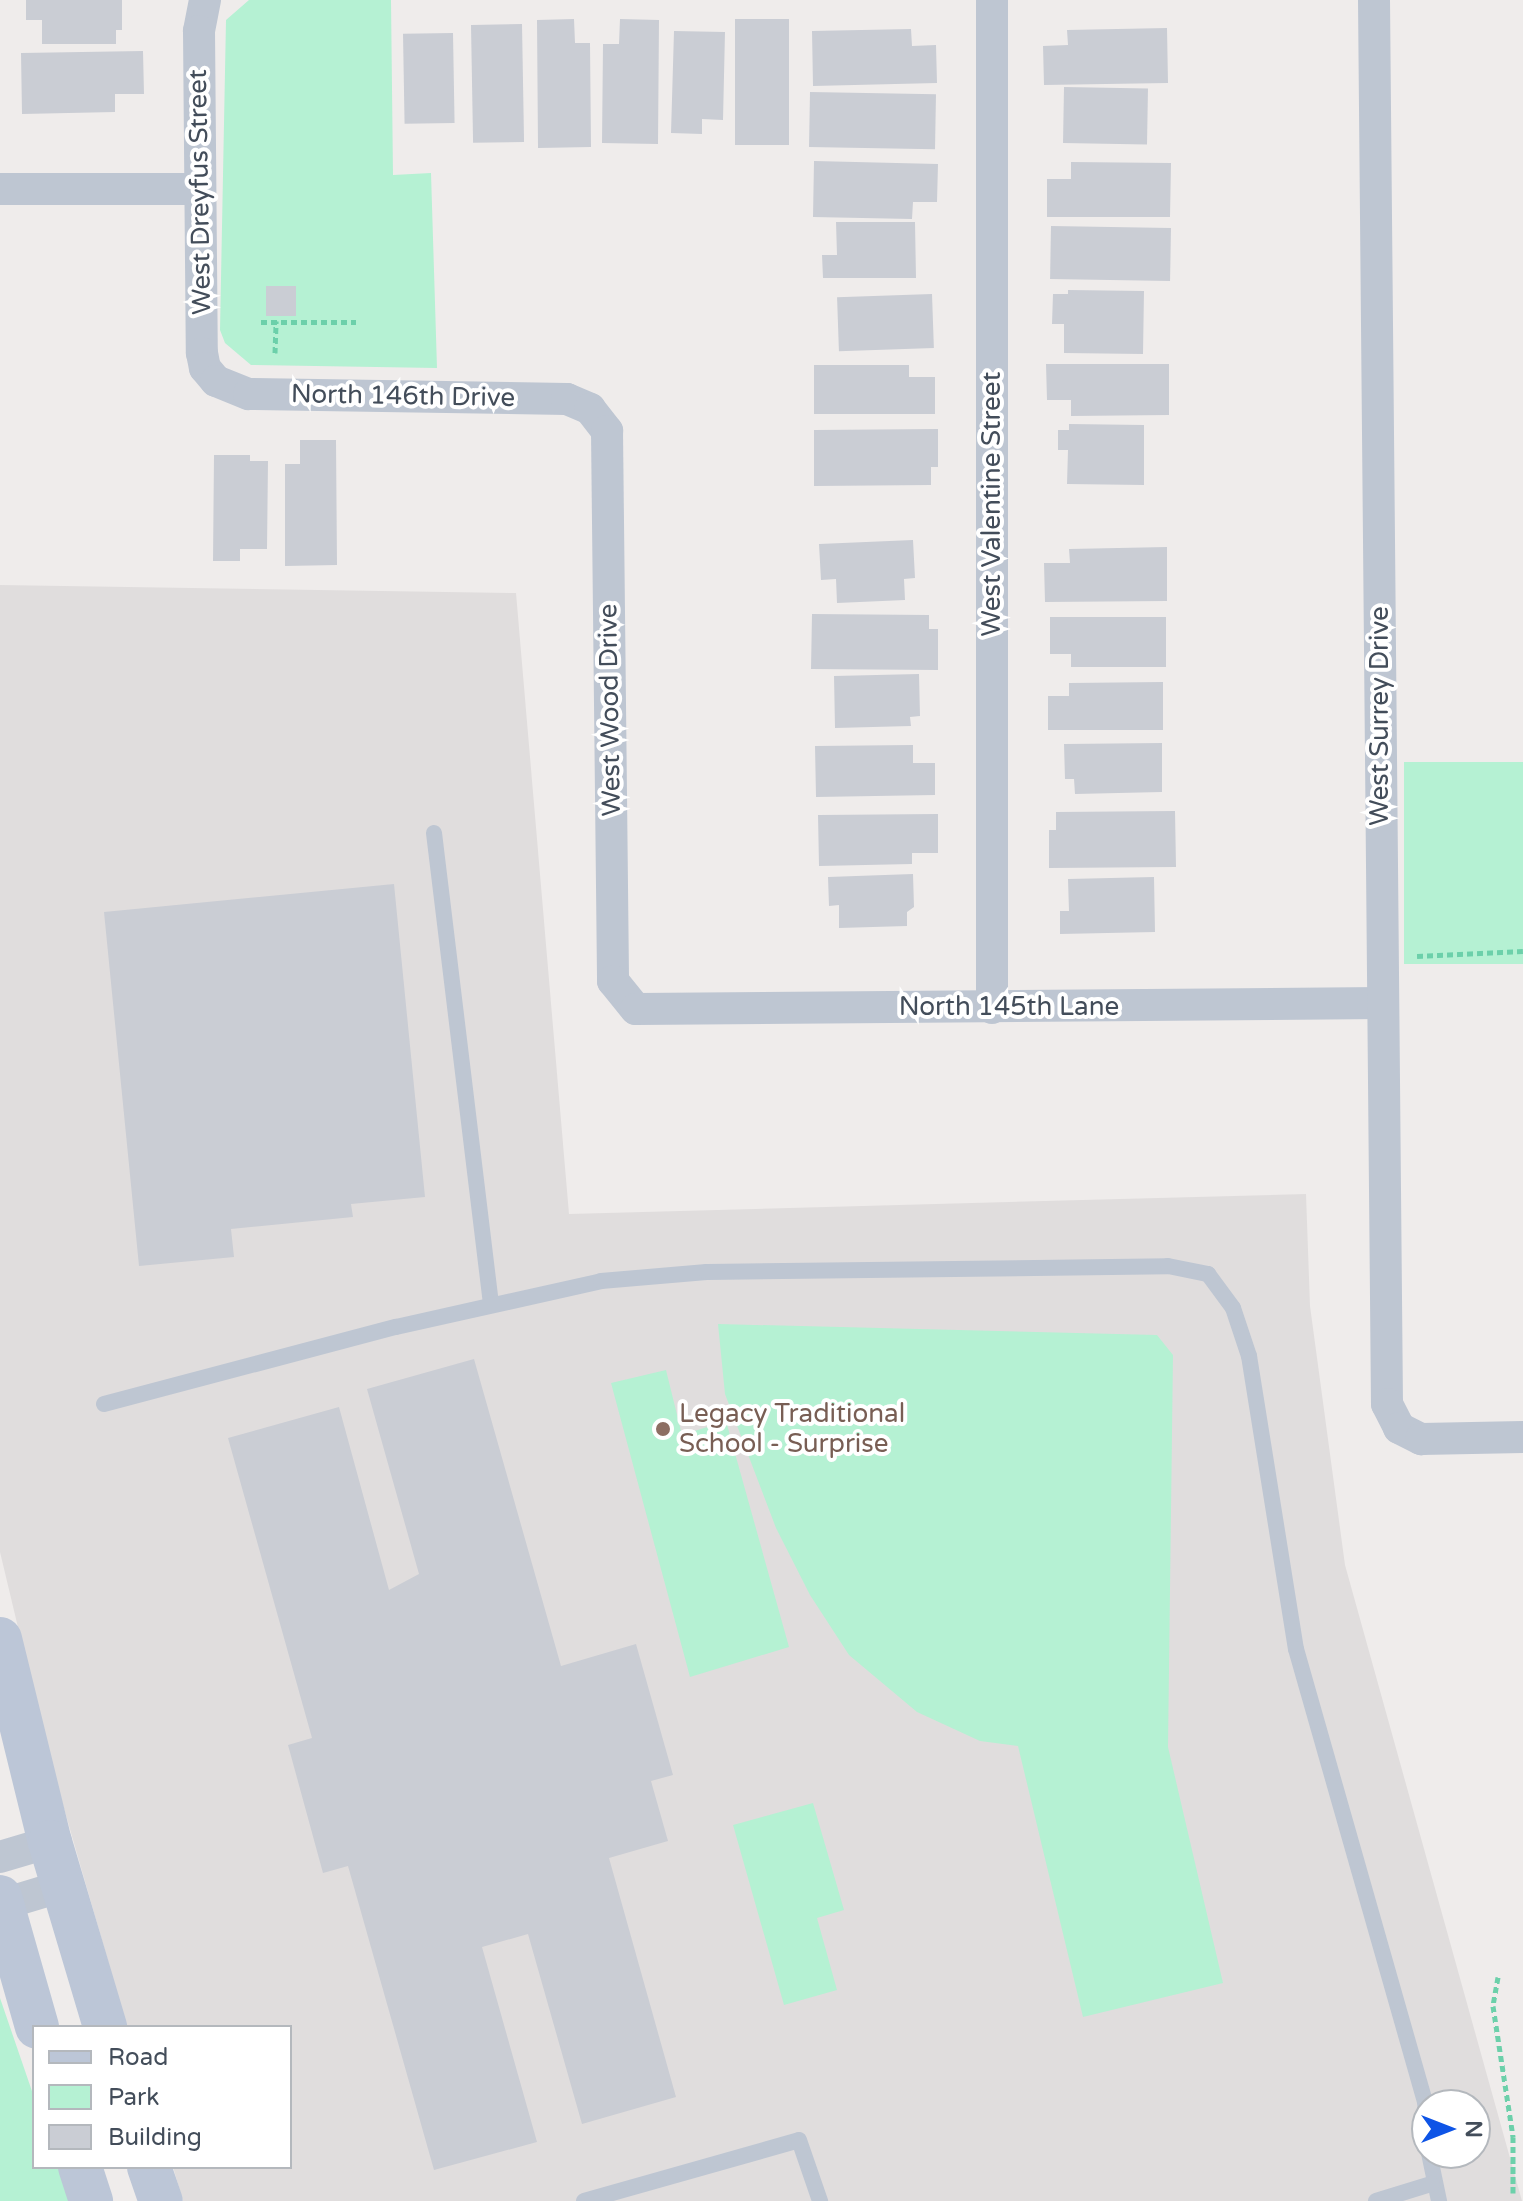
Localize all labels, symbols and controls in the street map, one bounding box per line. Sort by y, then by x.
street label: West Dreyfus Street [182,69,218,315]
street label: West Valentine Street [976,372,1008,636]
street label: North 146th Drive [291,378,515,414]
street label: West Wood Drive [593,603,627,817]
street label: West Surrey Drive [1364,606,1396,826]
street label: North 145th Lane [899,991,1119,1023]
place label: Legacy Traditional School - Surprise [679,1398,905,1460]
marker: Legacy Traditional School - Surprise [654,1420,672,1438]
legend [32,2025,292,2169]
text: Road [108,2043,168,2072]
text: Park [108,2083,159,2112]
north arrow [1411,2089,1491,2169]
text: N [1460,2120,1486,2138]
text: Building [108,2123,202,2152]

